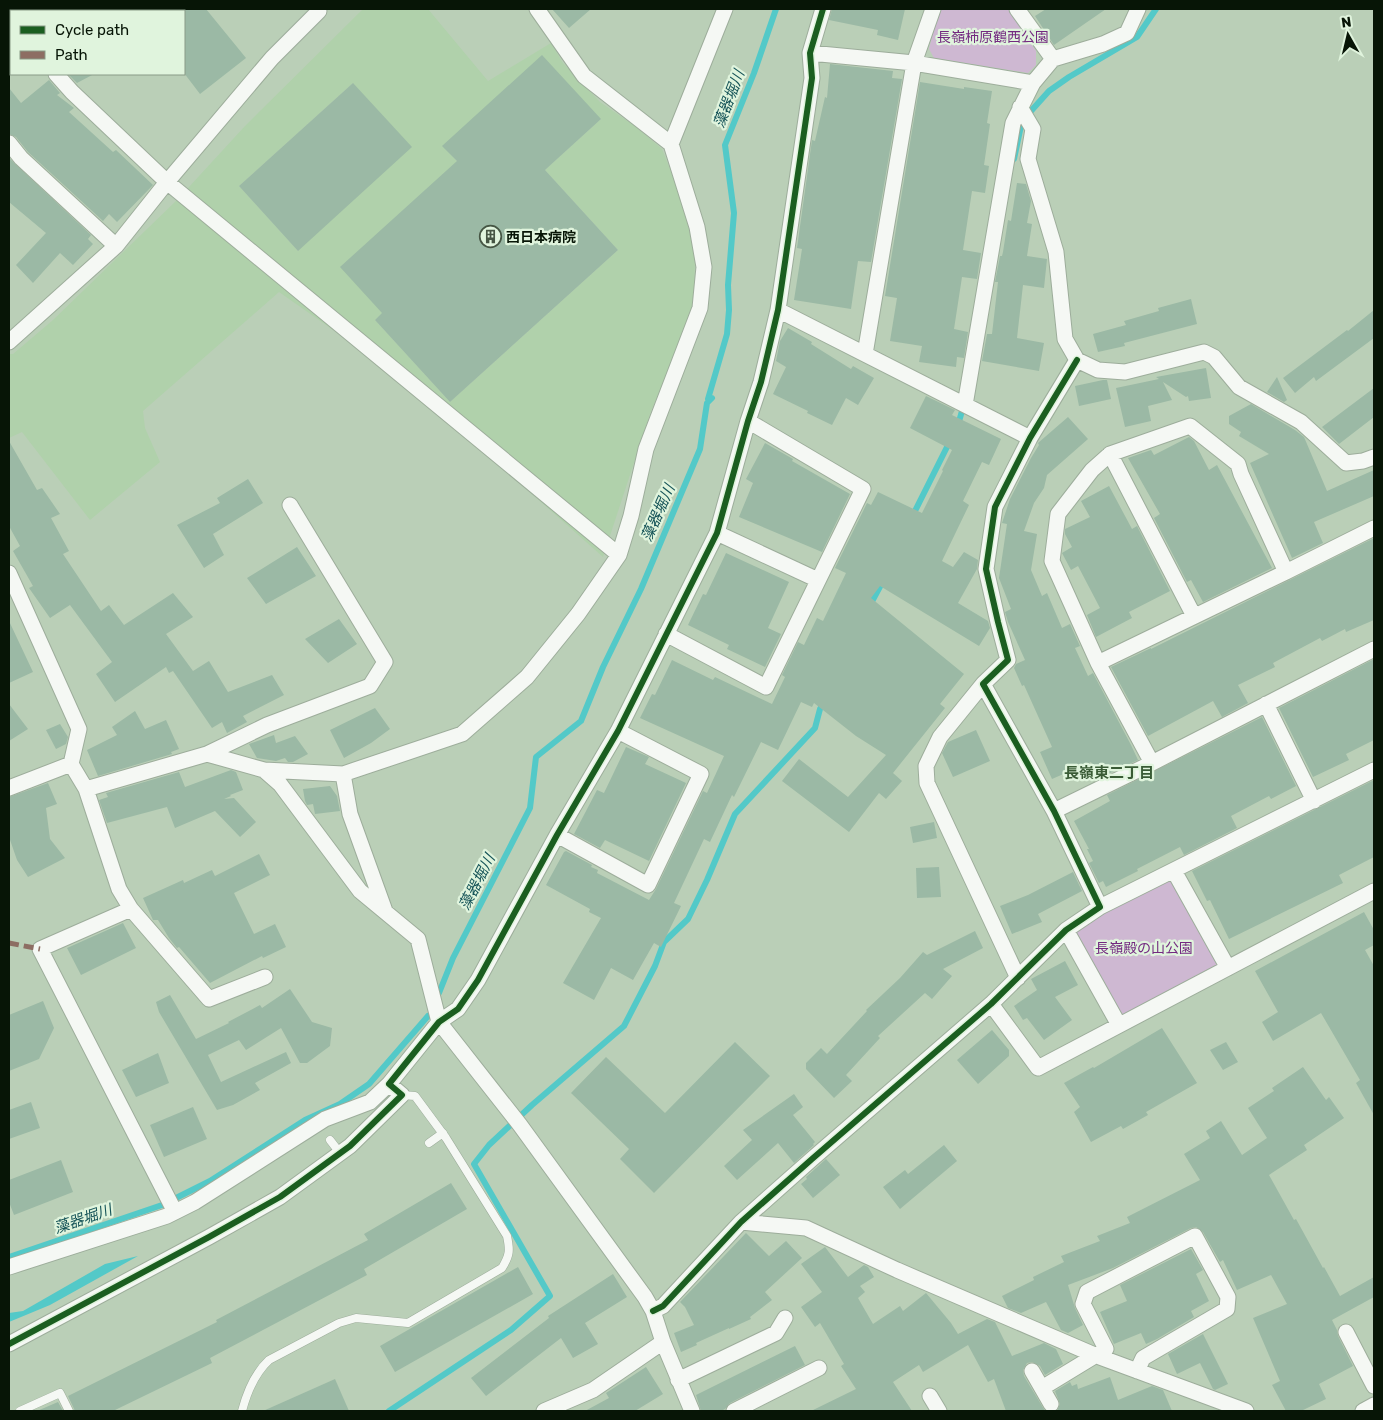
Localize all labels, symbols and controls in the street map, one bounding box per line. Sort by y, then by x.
legend [10,10,185,75]
north arrow [1323,10,1373,60]
text: N [1340,14,1352,32]
text: Cycle path [55,21,129,39]
park label: 長嶺柿原鶴西公園 [937,29,1049,46]
text: Path [55,46,88,64]
water label: 藻器堀川 [710,66,749,130]
building icon: 西日本病院 [478,225,502,249]
place label: 西日本病院 [506,229,576,246]
water label: 藻器堀川 [638,480,679,544]
district label: 長嶺東二丁目 [1064,764,1154,782]
water label: 藻器堀川 [455,849,500,913]
park label: 長嶺殿の山公園 [1095,940,1193,957]
water label: 藻器堀川 [52,1200,116,1237]

